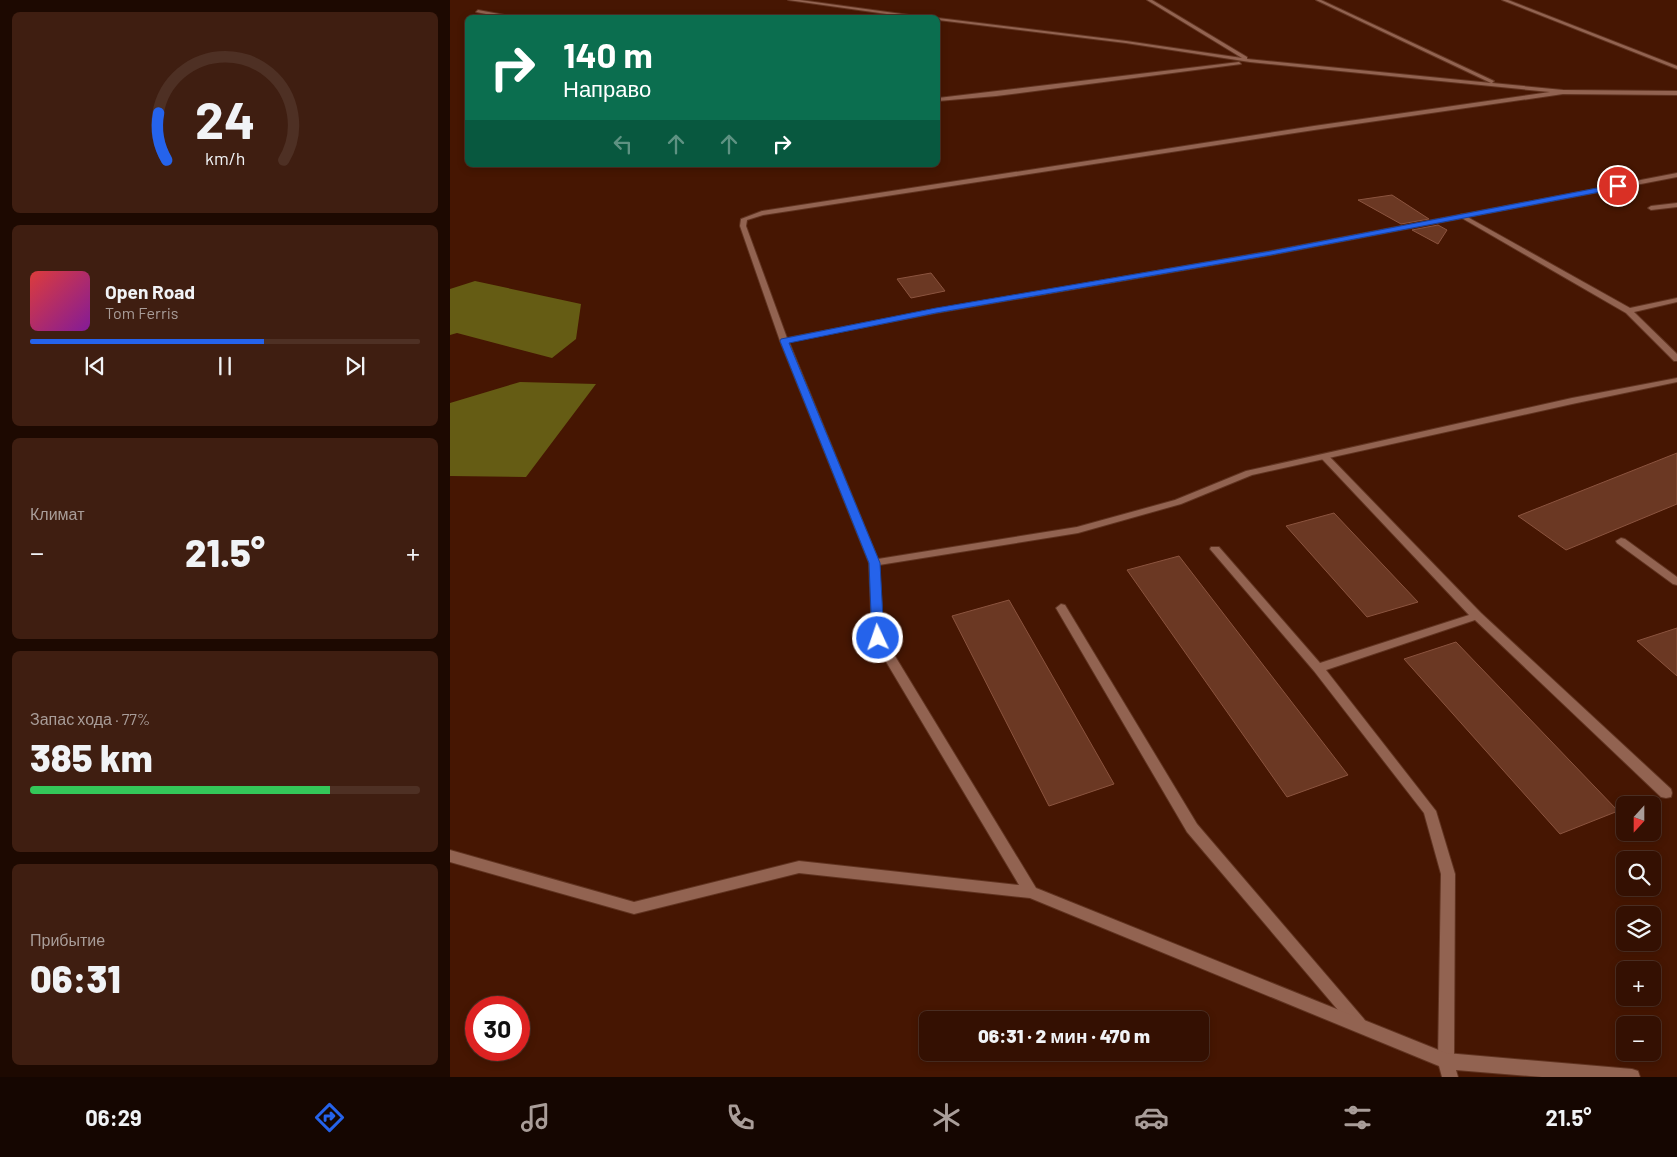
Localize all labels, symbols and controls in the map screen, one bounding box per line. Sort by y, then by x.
text: 140 m [563,33,653,75]
icon: right [480,35,545,100]
text: Направо [563,75,651,101]
text: 24 [195,87,255,149]
icon: left [609,130,637,158]
icon: ahead [662,130,690,158]
icon: ahead [715,130,743,158]
icon: right [768,130,796,158]
text: km/h [205,147,245,169]
pin [1597,165,1639,207]
icon: arrive [1604,172,1632,200]
text: Open Road [105,280,195,303]
text: Tom Ferris [105,303,179,322]
icon: previous [81,352,109,380]
icon: pause [211,352,239,380]
icon: next [341,352,369,380]
text: Климат [30,504,84,523]
text: 21.5° [185,529,265,575]
text: − [30,535,44,569]
text: + [406,535,420,569]
position arrow [851,611,903,663]
text: Запас хода · 77% [30,709,150,728]
text: 385 km [30,734,153,780]
north arrow [1616,796,1661,841]
map controls [1616,796,1661,1061]
button: search [1616,851,1661,896]
button: layers [1616,906,1661,951]
text: Прибытие [30,930,105,949]
text: 06:31 [30,955,121,1001]
button: + [1616,961,1661,1006]
speed limit sign: 30 [465,996,530,1061]
button: − [1616,1016,1661,1061]
text: 06:31 · 2 мин · 470 m [978,1024,1150,1047]
icon: directions [312,1100,347,1135]
icon: music [518,1100,553,1135]
icon: phone [723,1100,758,1135]
icon: climate [929,1100,964,1135]
icon: car [1134,1100,1169,1135]
icon: filters [1340,1100,1375,1135]
text: 06:29 [85,1104,142,1130]
text: 21.5° [1546,1104,1592,1130]

